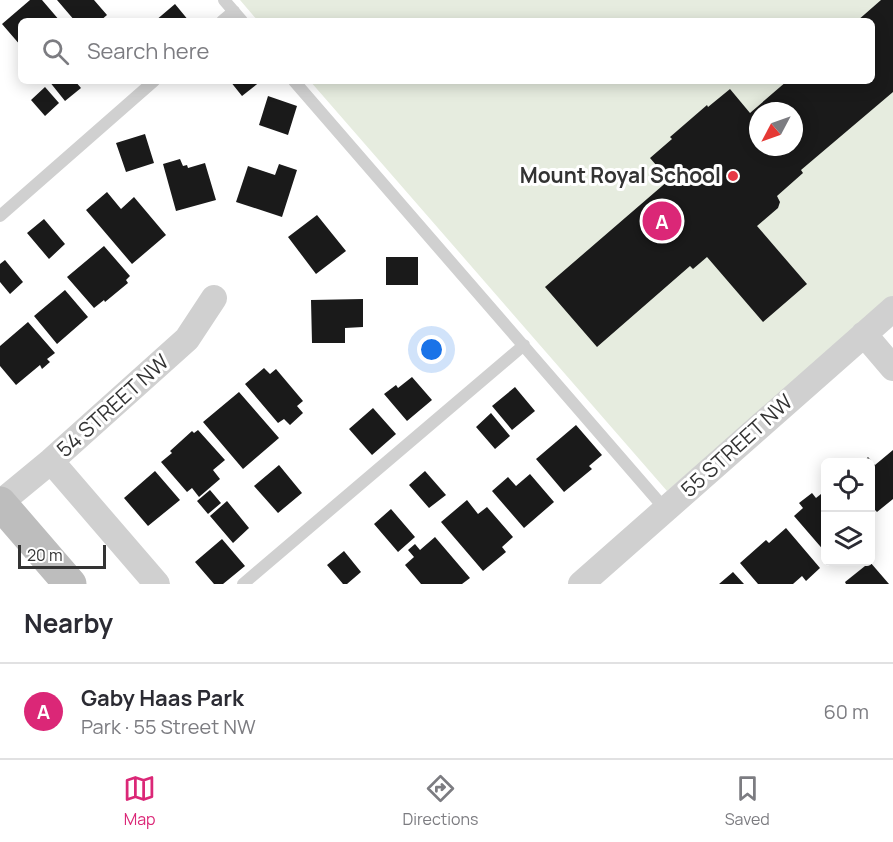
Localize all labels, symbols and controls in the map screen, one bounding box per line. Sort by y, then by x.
search box [18,18,875,84]
icon: search [39,35,72,68]
text: Search here [87,36,209,66]
north arrow [749,102,803,156]
place label: Mount Royal School [520,161,721,189]
marker: Mount Royal School [726,169,740,183]
pin: A [642,198,682,244]
your location [417,335,446,364]
street label: 54 STREET NW [50,347,175,463]
street label: 55 STREET NW [674,387,798,503]
map controls [821,458,875,566]
button: locate [821,458,875,512]
button: layers [821,512,875,566]
scale bar [18,542,106,570]
text: 20 m [27,544,63,566]
text: Nearby [24,605,113,641]
text: Gaby Haas Park [81,683,244,713]
text: A [37,698,50,725]
text: 60 m [823,698,869,725]
text: Park · 55 Street NW [81,713,256,740]
tab: Map [123,772,156,830]
tab: Directions [403,772,478,830]
tab: Saved [725,772,770,830]

